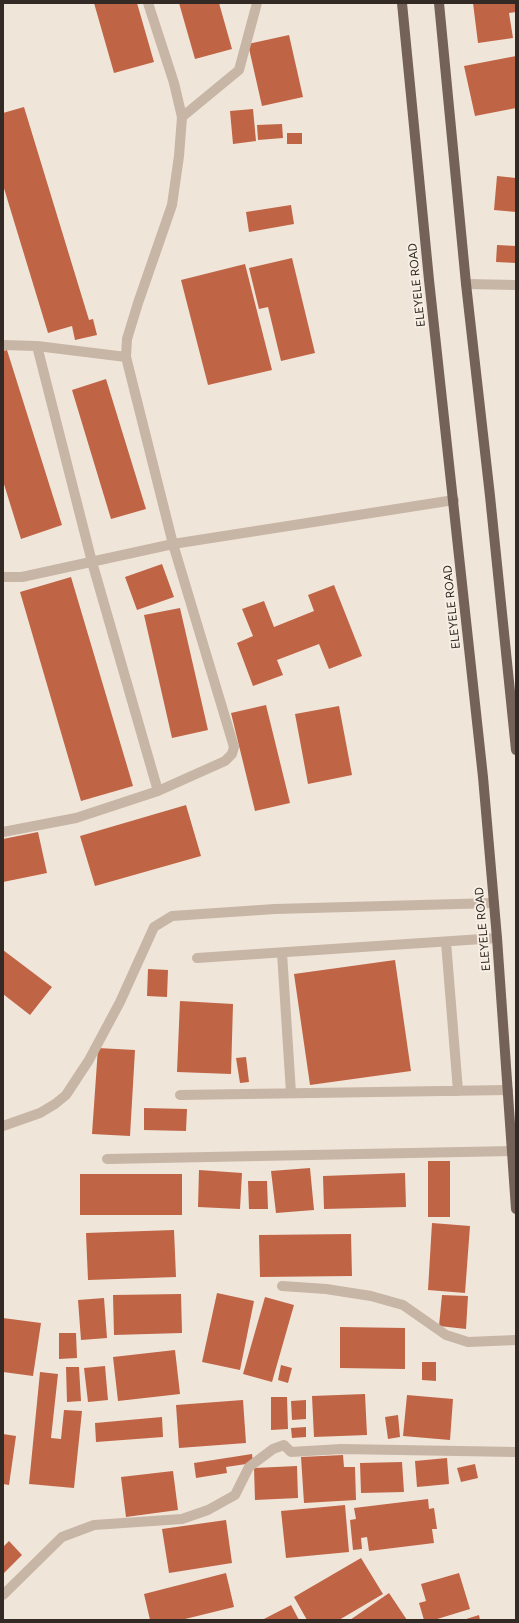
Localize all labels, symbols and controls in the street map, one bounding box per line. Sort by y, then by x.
street label: ELEYELE ROAD [405,242,429,328]
street label: ELEYELE ROAD [440,564,464,650]
street label: ELEYELE ROAD [472,886,494,972]

